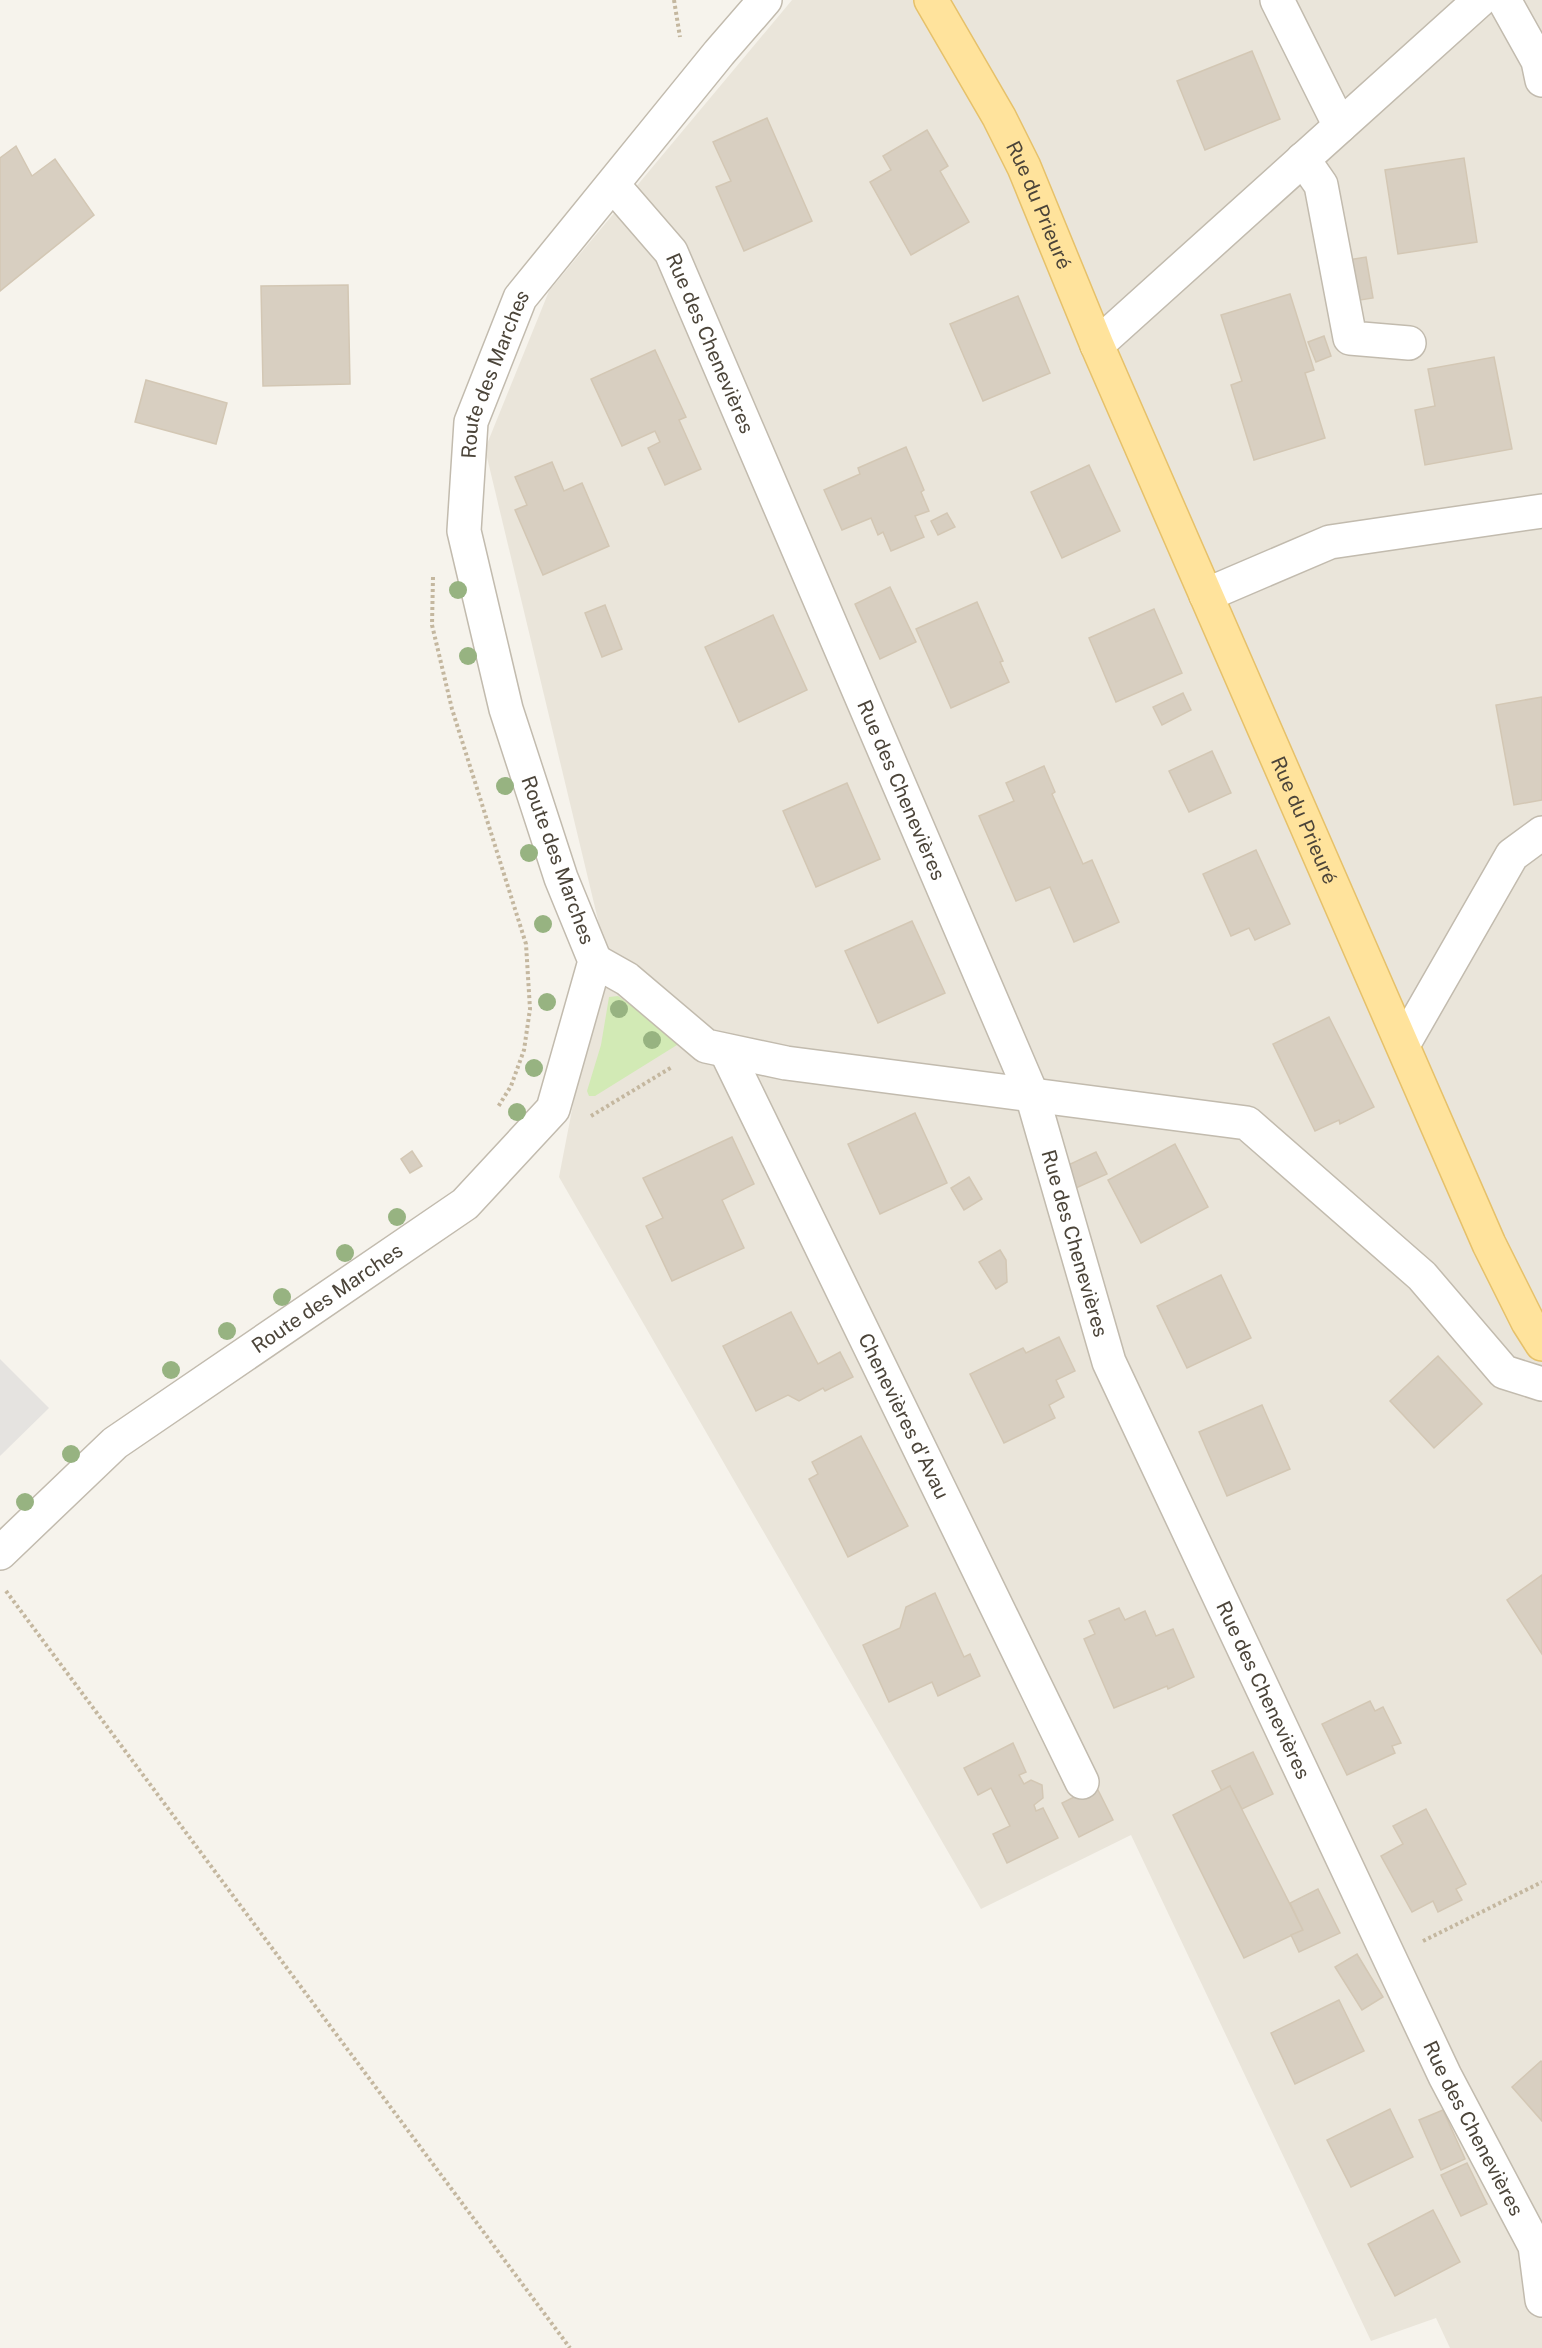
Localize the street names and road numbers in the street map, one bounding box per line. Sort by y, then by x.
street label: Rue du Prieuré [1001,137,1077,273]
street label: Rue des Chenevières [661,250,759,437]
street label: Route des Marches [457,284,534,459]
street label: Rue des Chenevières [852,696,951,884]
street label: Rue du Prieuré [1266,753,1343,888]
street label: Route des Marches [516,772,600,948]
street label: Rue des Chenevières [1036,1147,1113,1340]
street label: Route des Marches [247,1238,407,1358]
street label: Chenevières d'Avau [853,1329,954,1503]
street label: Rue des Chenevières [1211,1597,1315,1783]
street label: Rue des Chenevières [1418,2037,1529,2220]

